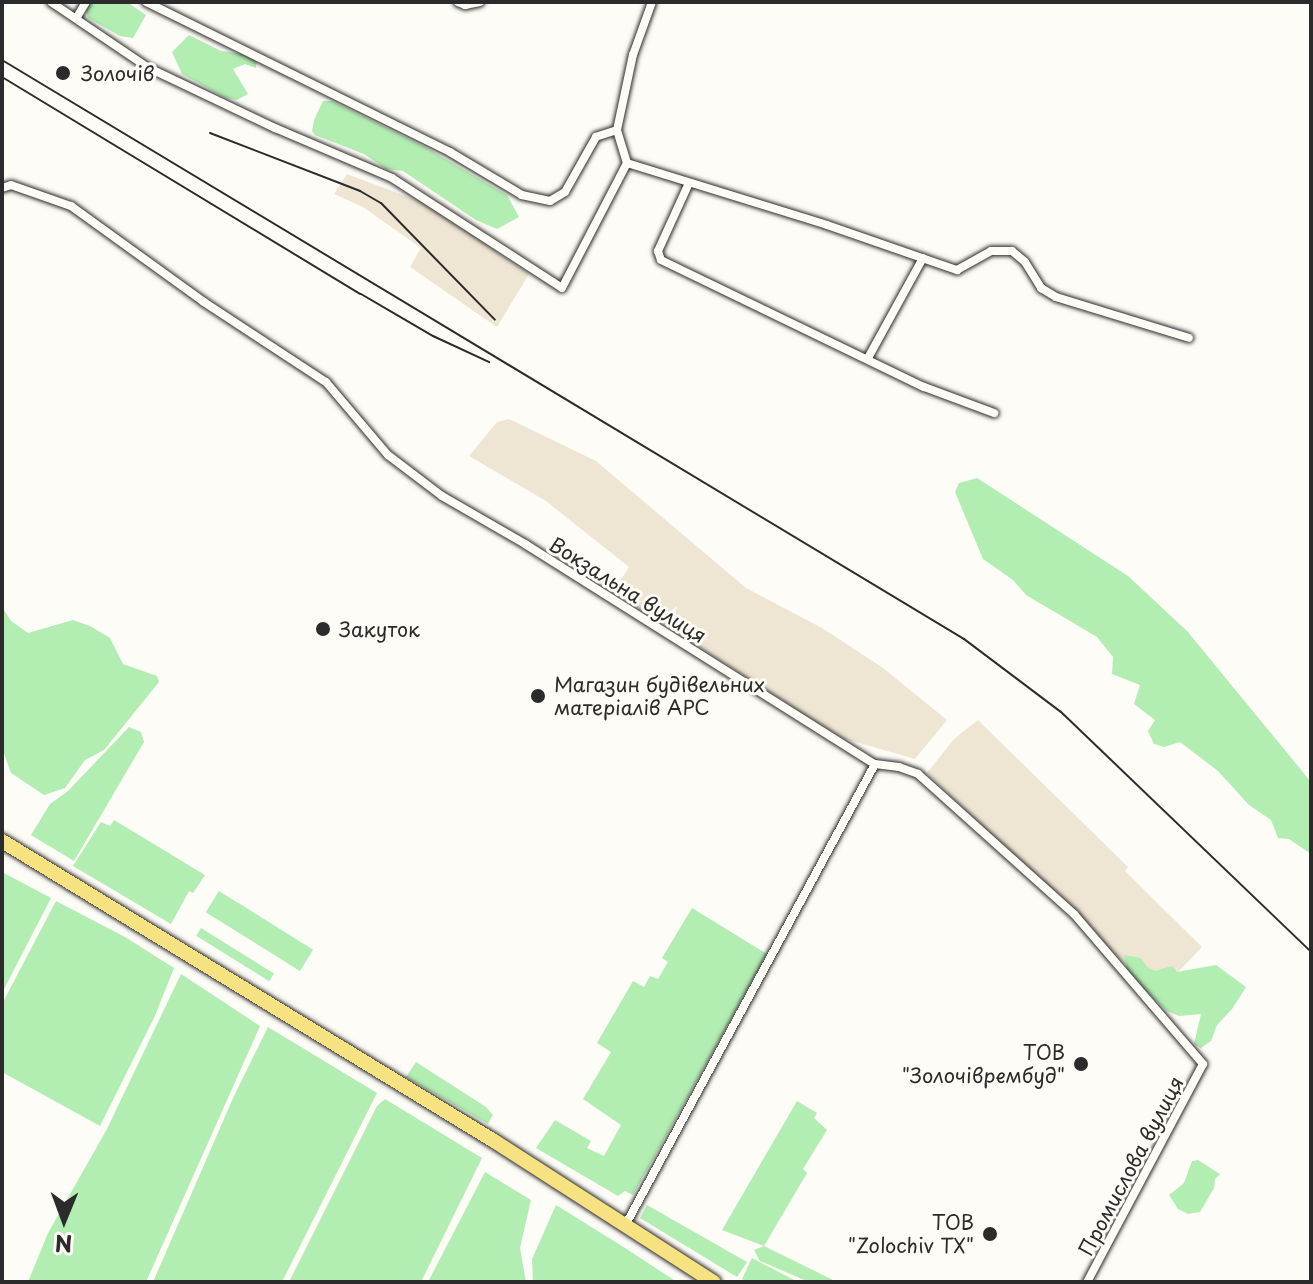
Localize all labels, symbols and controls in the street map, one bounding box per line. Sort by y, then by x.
place label: Золочів [81,61,154,85]
marker: Золочів [52,62,74,84]
street label: Вокзальна вулиця [545,532,711,648]
place label: Закуток [339,617,420,641]
marker: Закуток [314,620,332,638]
place label: Магазин будівельних матеріалів APC [554,672,764,719]
marker: Магазин будівельних матеріалів APC [529,687,547,705]
place label: ТОВ "Золочіврембуд" [902,1040,1065,1087]
marker: ТОВ "Золочіврембуд" [1072,1055,1090,1073]
street label: Промислова вулиця [1073,1072,1189,1260]
north arrow [24,1180,104,1260]
place label: ТОВ "Zolochiv TX" [846,1210,974,1257]
marker: ТОВ "Zolochiv TX" [981,1225,999,1243]
text: N [55,1228,73,1261]

